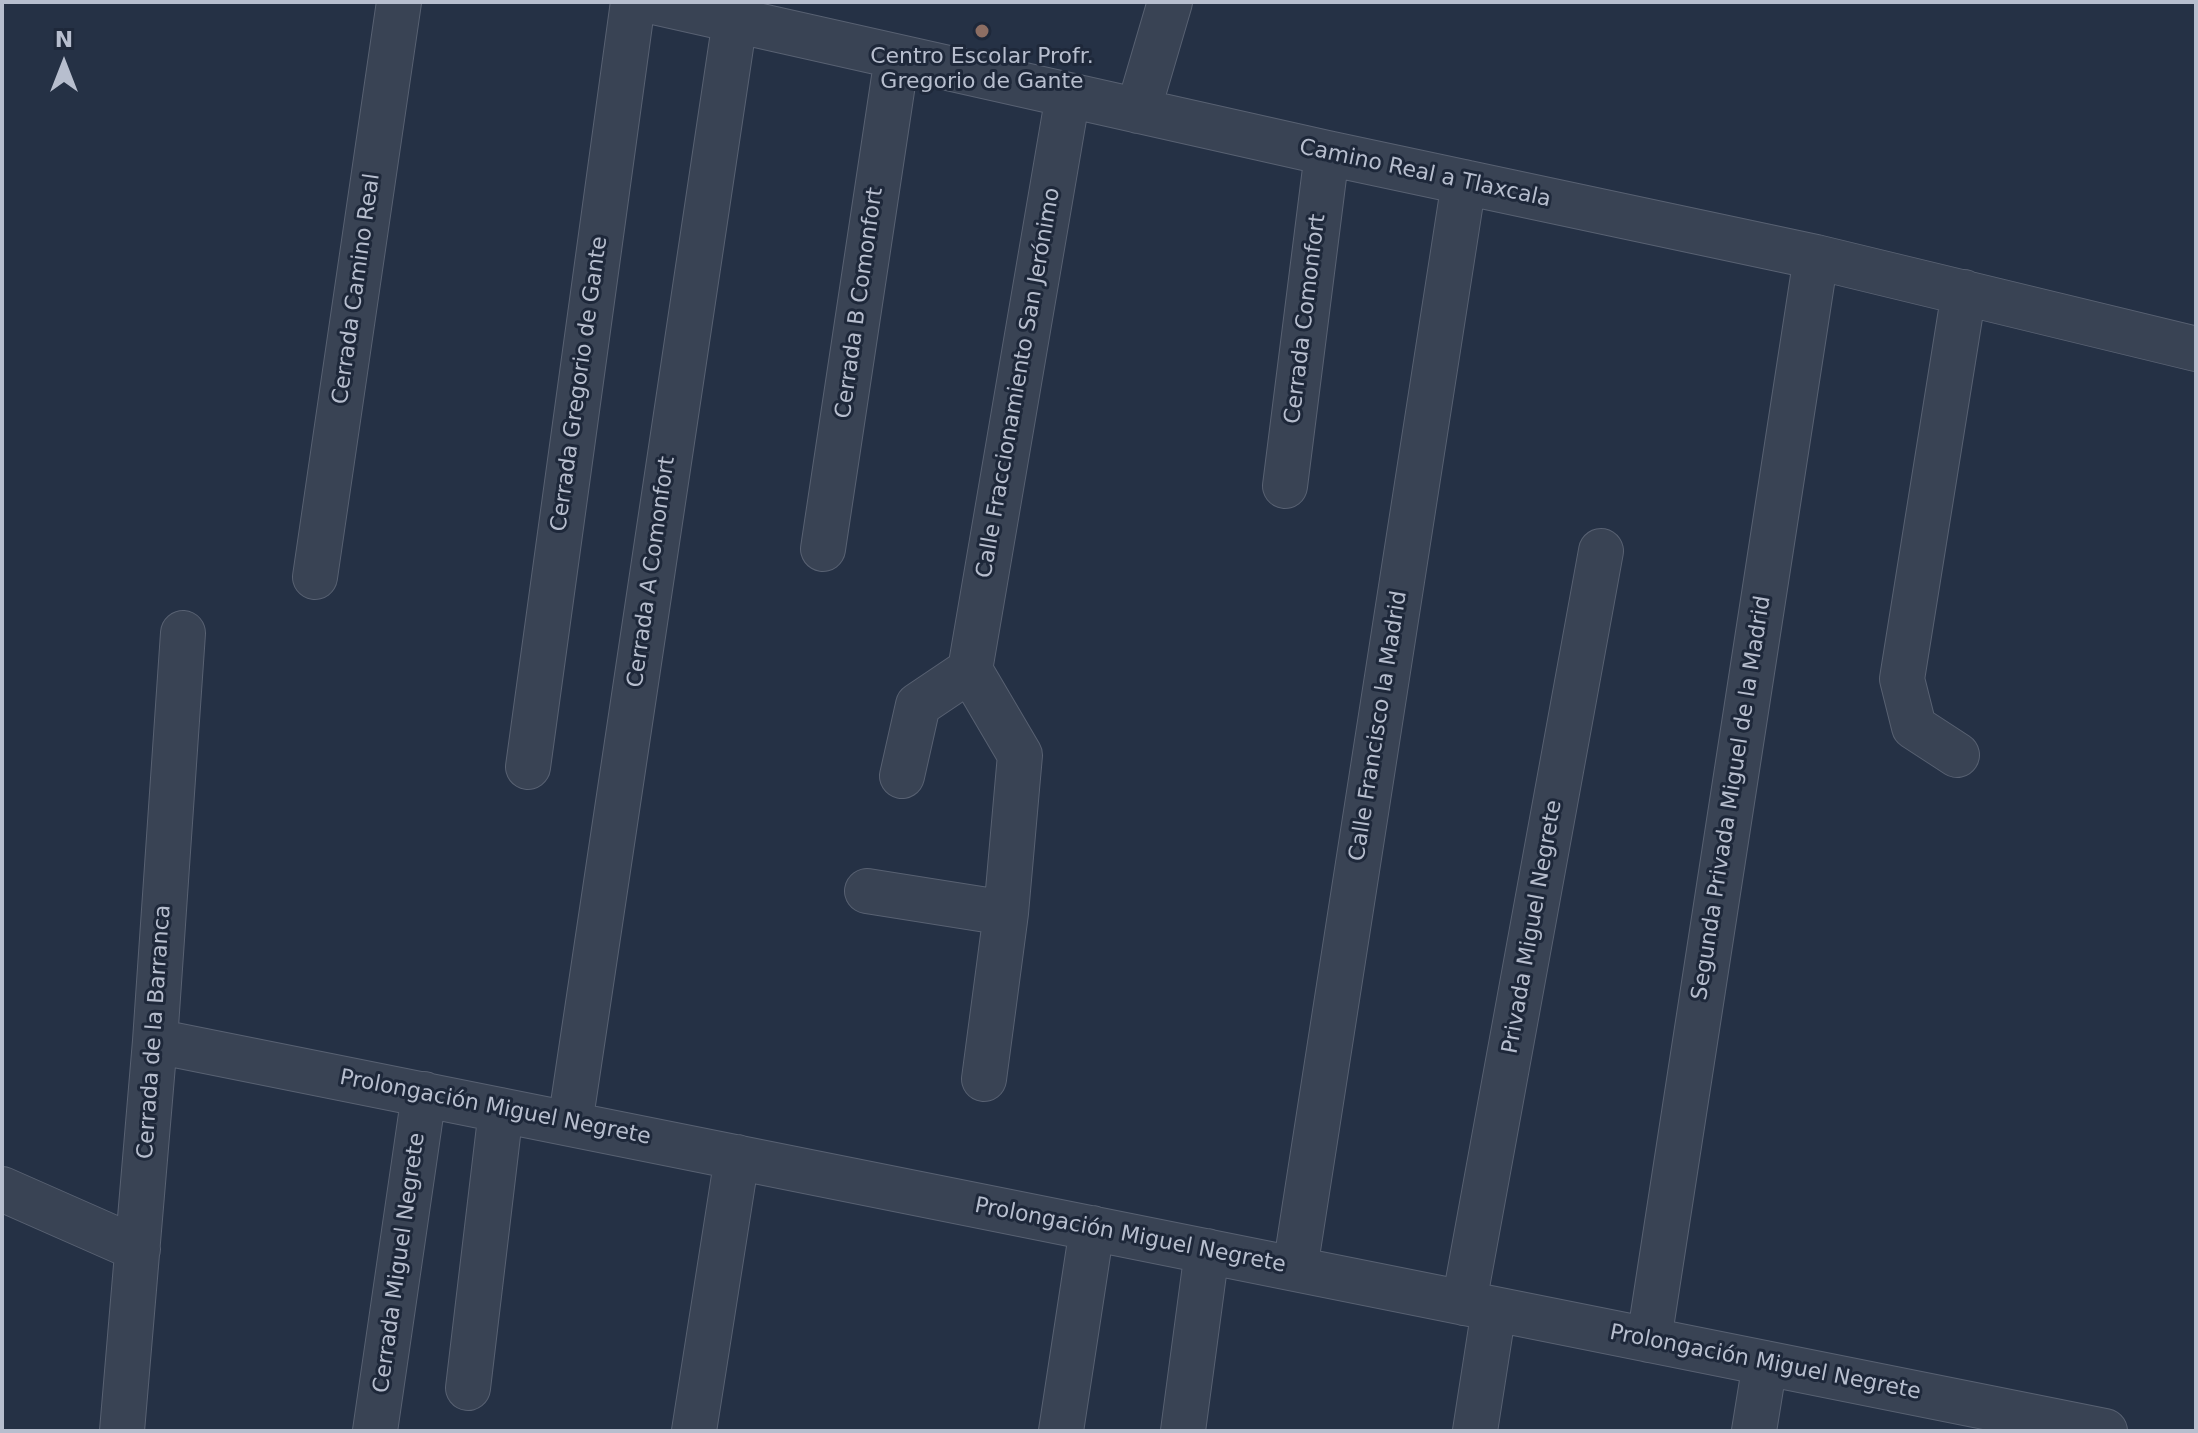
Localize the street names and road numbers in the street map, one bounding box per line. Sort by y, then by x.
street label: Camino Real a Tlaxcala [1297,134,1553,214]
street label: Cerrada Camino Real [328,172,386,406]
street label: Cerrada B Comonfort [831,186,889,420]
street label: Calle Fraccionamiento San Jerónimo [972,186,1066,580]
street label: Cerrada Comonfort [1280,213,1332,425]
street label: Cerrada Gregorio de Gante [546,235,614,533]
street label: Cerrada A Comonfort [623,455,681,689]
street label: Calle Francisco la Madrid [1345,589,1413,863]
street label: Segunda Privada Miguel de la Madrid [1687,594,1777,1002]
street label: Privada Miguel Negrete [1498,798,1568,1056]
street label: Cerrada de la Barranca [133,904,177,1160]
street label: Prolongación Miguel Negrete [337,1065,653,1151]
street label: Cerrada Miguel Negrete [369,1131,431,1395]
street label: Prolongación Miguel Negrete [972,1193,1288,1279]
street label: Prolongación Miguel Negrete [1607,1320,1923,1406]

